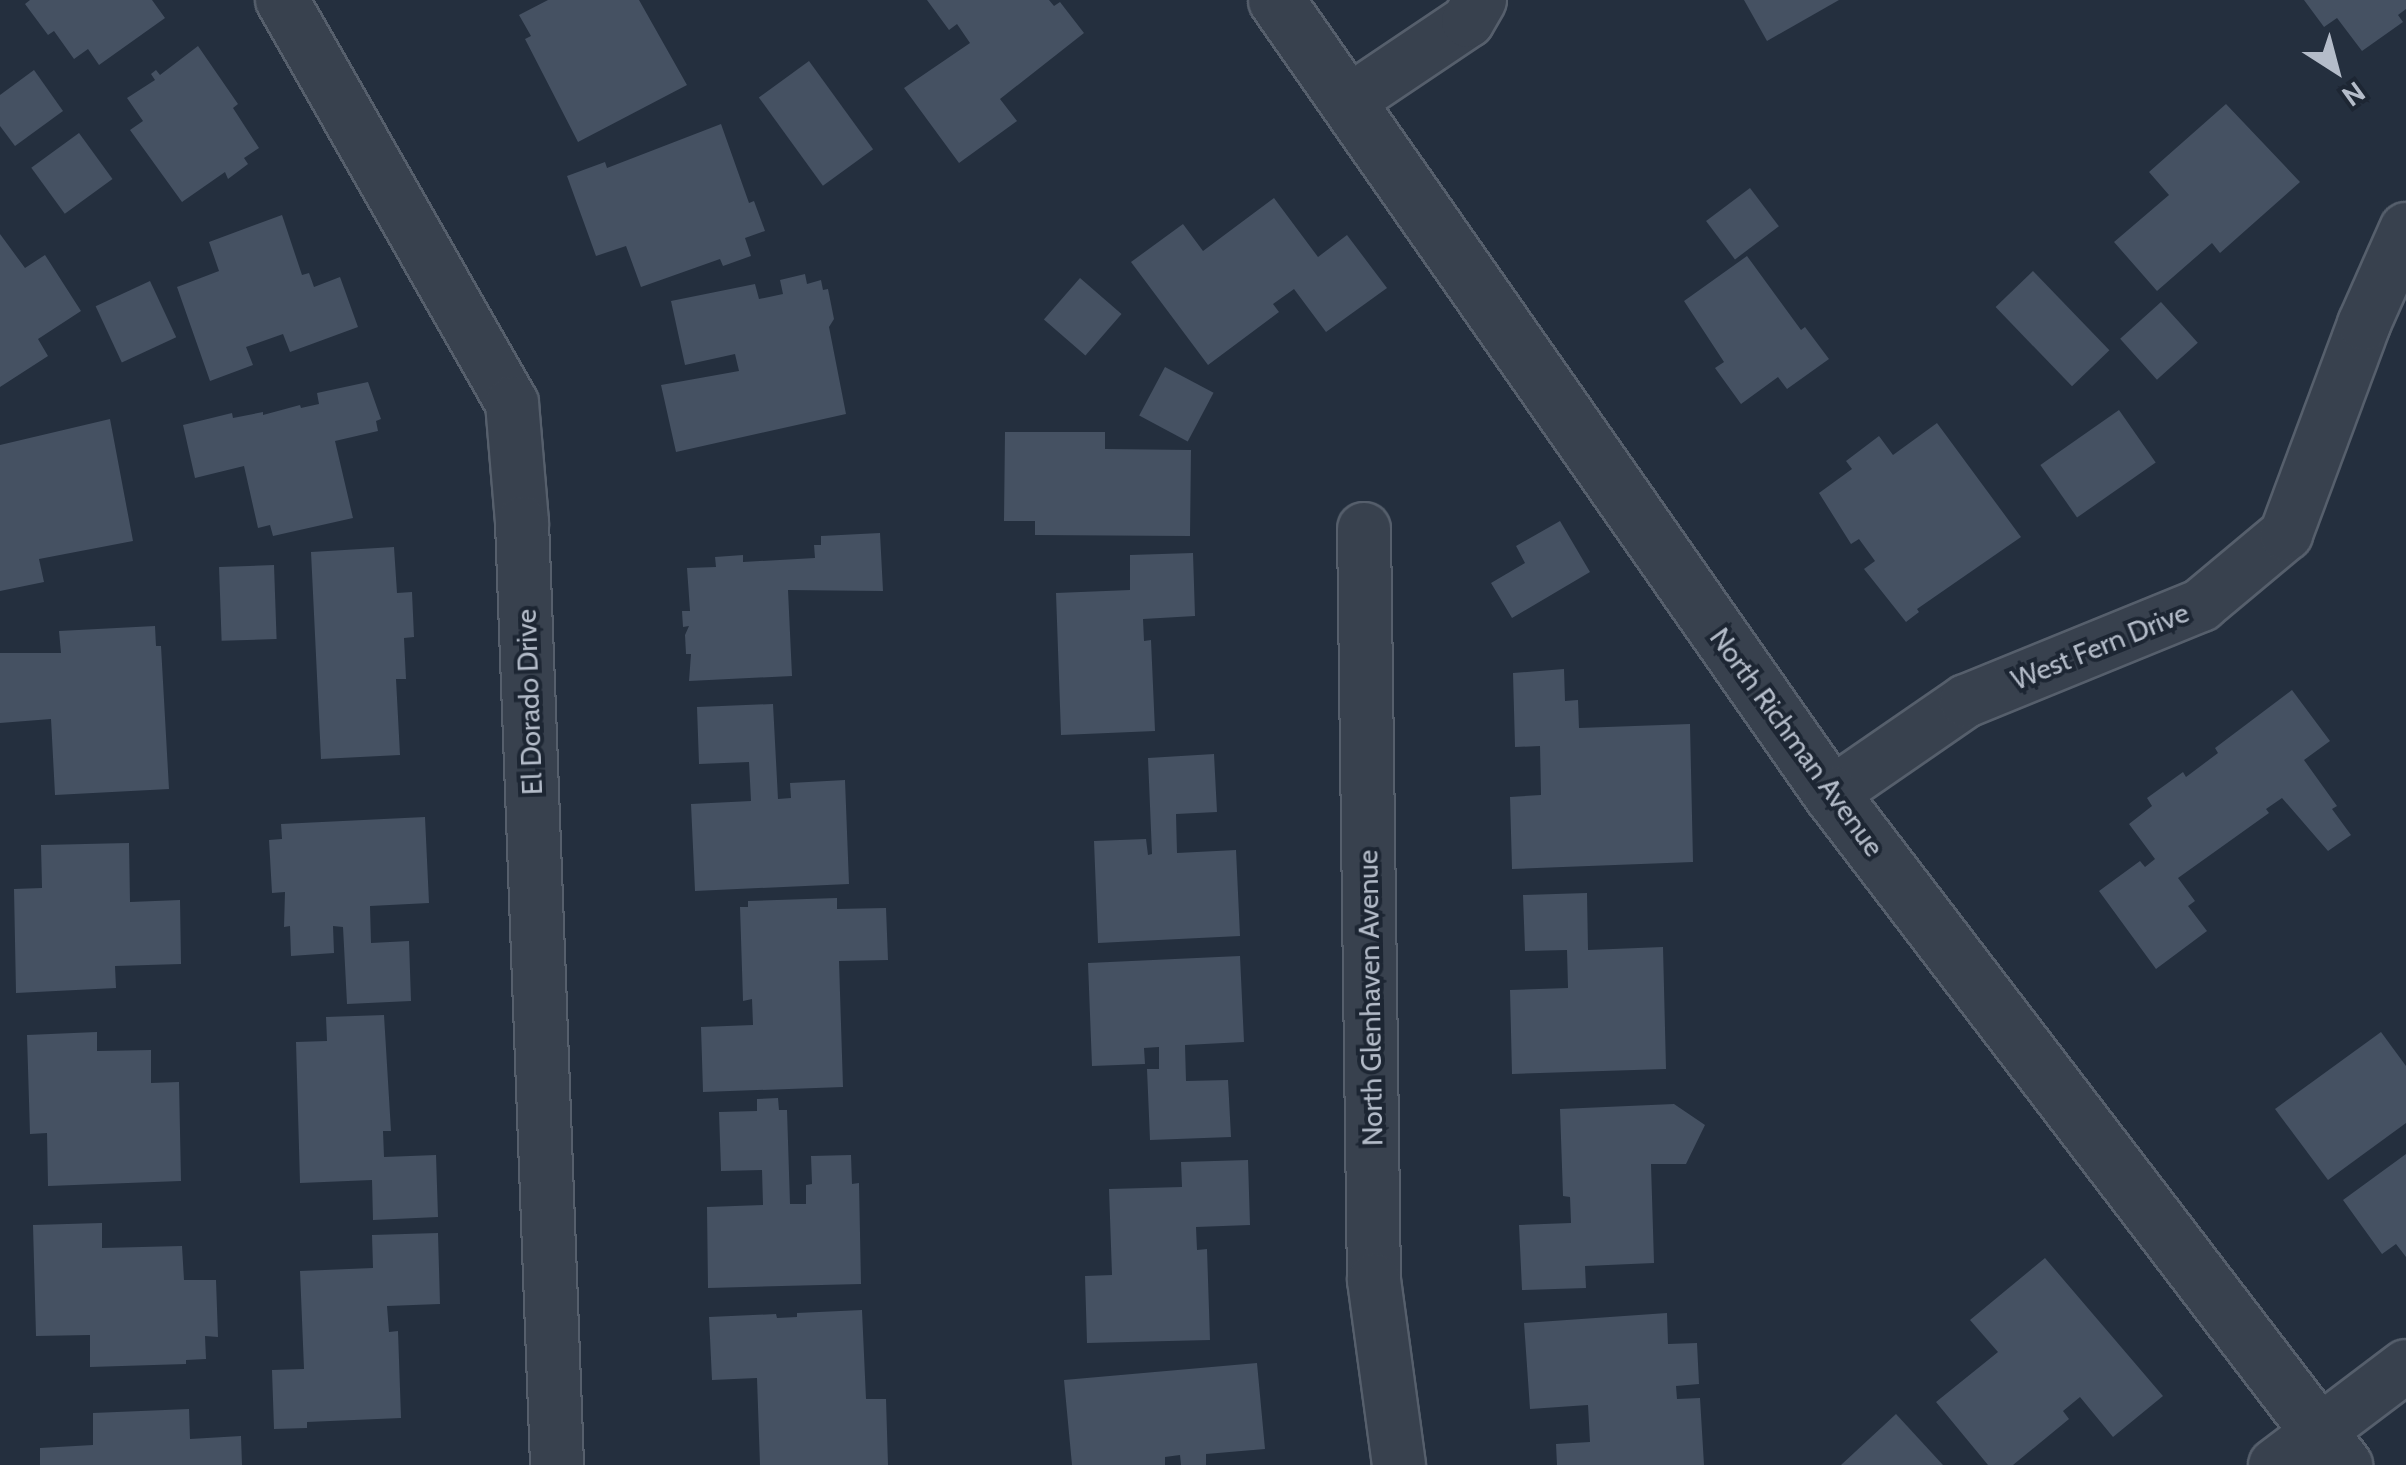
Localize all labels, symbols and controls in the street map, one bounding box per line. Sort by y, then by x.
north arrow [2286,20,2386,120]
text: N [2336,75,2372,114]
street label: West Fern Drive [2006,595,2194,697]
street label: El Dorado Drive [509,608,549,796]
street label: North Richman Avenue [1703,621,1891,863]
street label: North Glenhaven Avenue [1351,850,1389,1146]

